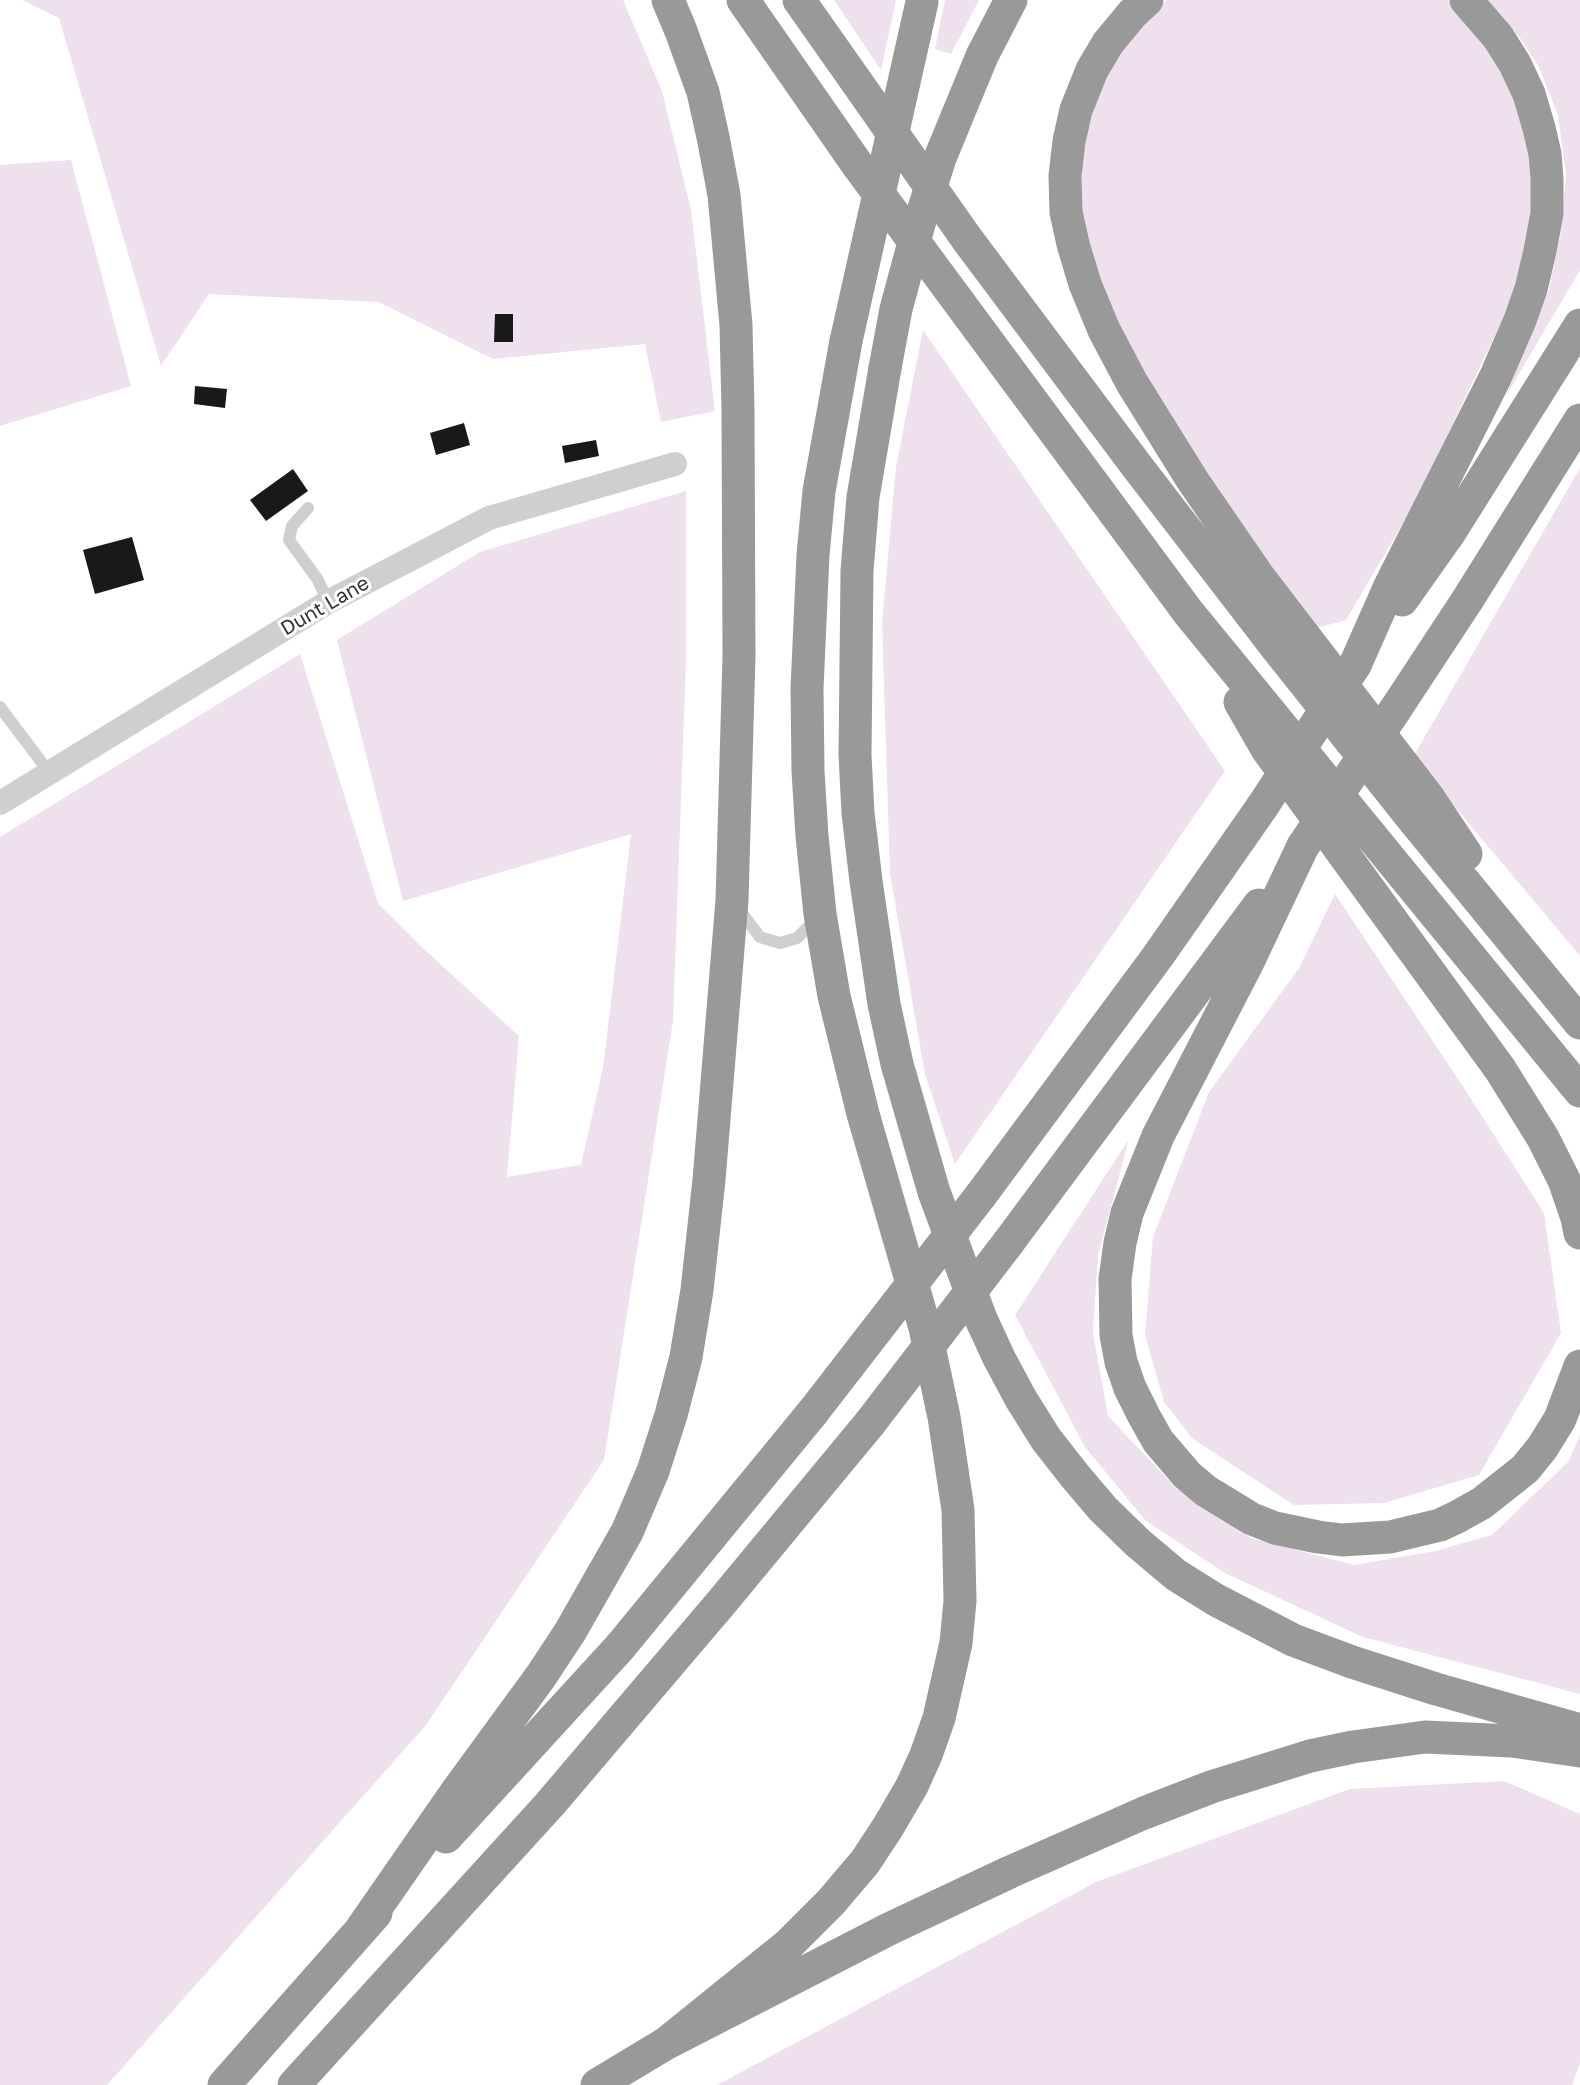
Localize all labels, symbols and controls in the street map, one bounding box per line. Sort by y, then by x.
street label: Dunt Lane [277,571,373,641]

